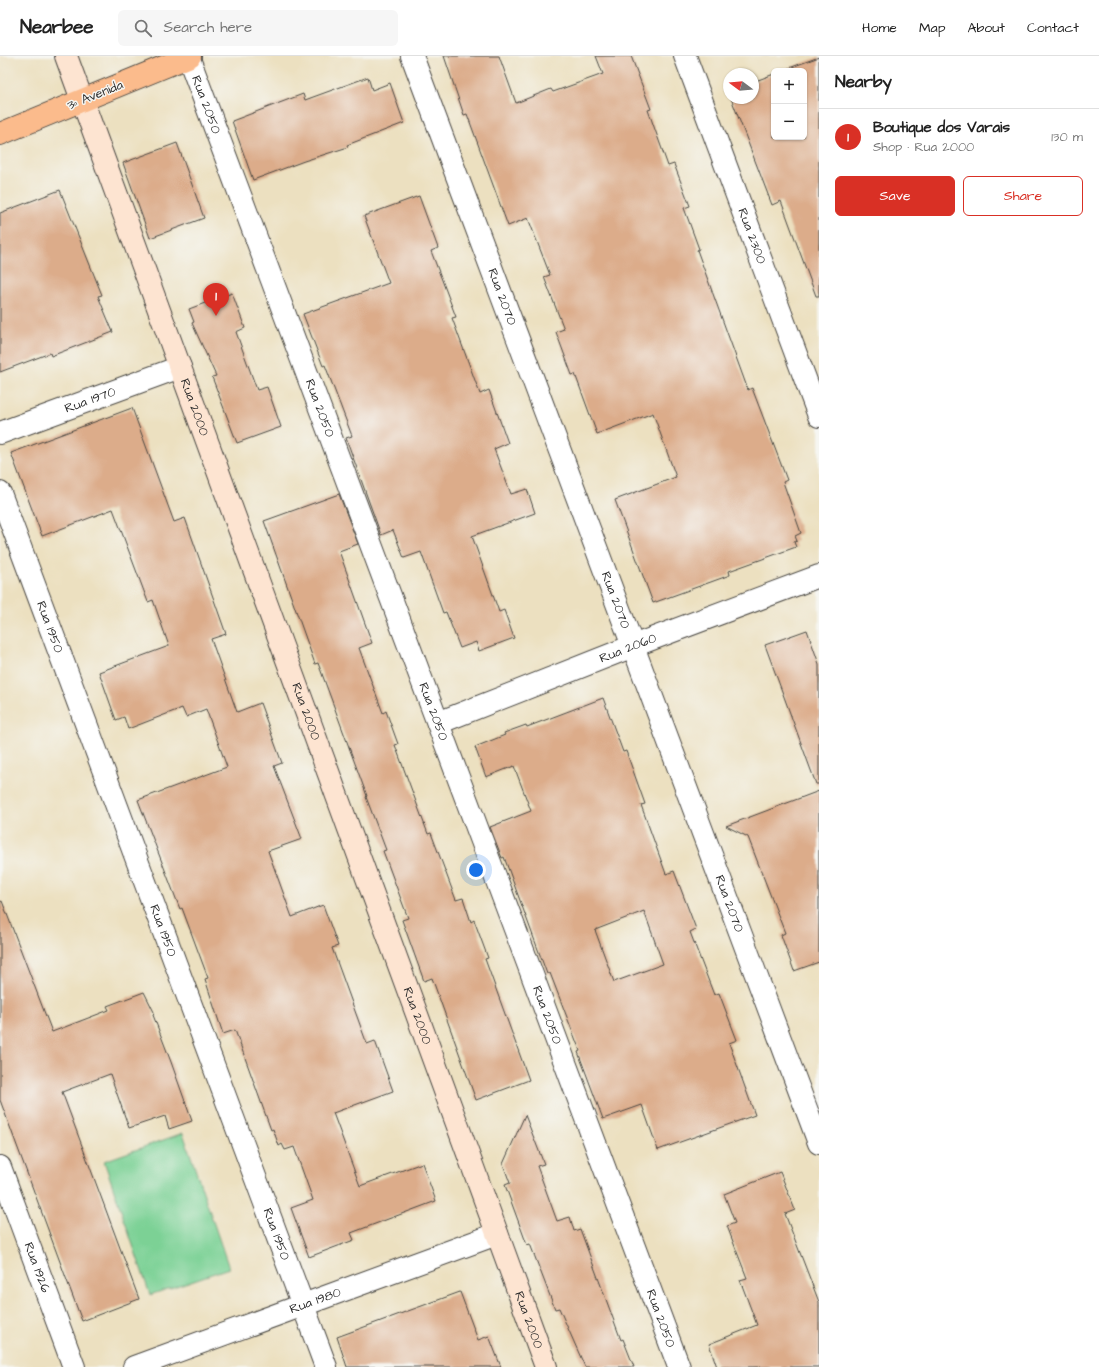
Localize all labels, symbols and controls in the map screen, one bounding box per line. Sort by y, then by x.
search box [118,10,398,46]
text: Nearbee [20,14,94,41]
icon: search [132,17,154,39]
text: Search here [164,17,252,38]
text: Home [862,18,897,38]
text: Map [919,18,945,38]
text: About [967,18,1005,38]
text: Contact [1027,18,1079,38]
north arrow [723,68,759,104]
map controls [771,68,807,140]
button: + [771,68,807,104]
text: Nearby [835,70,892,94]
street label: Rua 2050 [187,73,225,136]
street label: 3ª Avenida [64,75,126,114]
button: − [771,104,807,140]
text: Boutique dos Varais [873,117,1010,138]
text: 1 [847,128,849,146]
text: 130 m [1051,128,1083,146]
text: Shop · Rua 2000 [873,138,974,156]
button: Save [835,176,955,216]
button: Share [963,176,1083,216]
street label: Rua 2300 [733,206,771,266]
street label: Rua 2070 [483,266,521,328]
pin: 1 [203,283,229,316]
street label: Rua 2000 [176,376,213,438]
street label: Rua 2050 [301,376,339,440]
street label: Rua 1970 [62,382,118,418]
street label: Rua 2070 [597,569,635,631]
street label: Rua 1950 [32,598,68,656]
street label: Rua 2060 [597,629,659,667]
street label: Rua 2000 [287,680,325,743]
street label: Rua 2050 [414,680,453,743]
your location [466,860,486,880]
street label: Rua 2070 [710,872,748,935]
street label: Rua 1950 [145,902,181,959]
street label: Rua 2050 [528,983,566,1047]
street label: Rua 2000 [399,985,436,1047]
street label: Rua 1950 [259,1206,294,1263]
street label: Rua 1926 [20,1240,55,1295]
street label: Rua 1980 [287,1283,343,1318]
street label: Rua 2050 [642,1287,680,1350]
street label: Rua 2000 [510,1289,548,1351]

